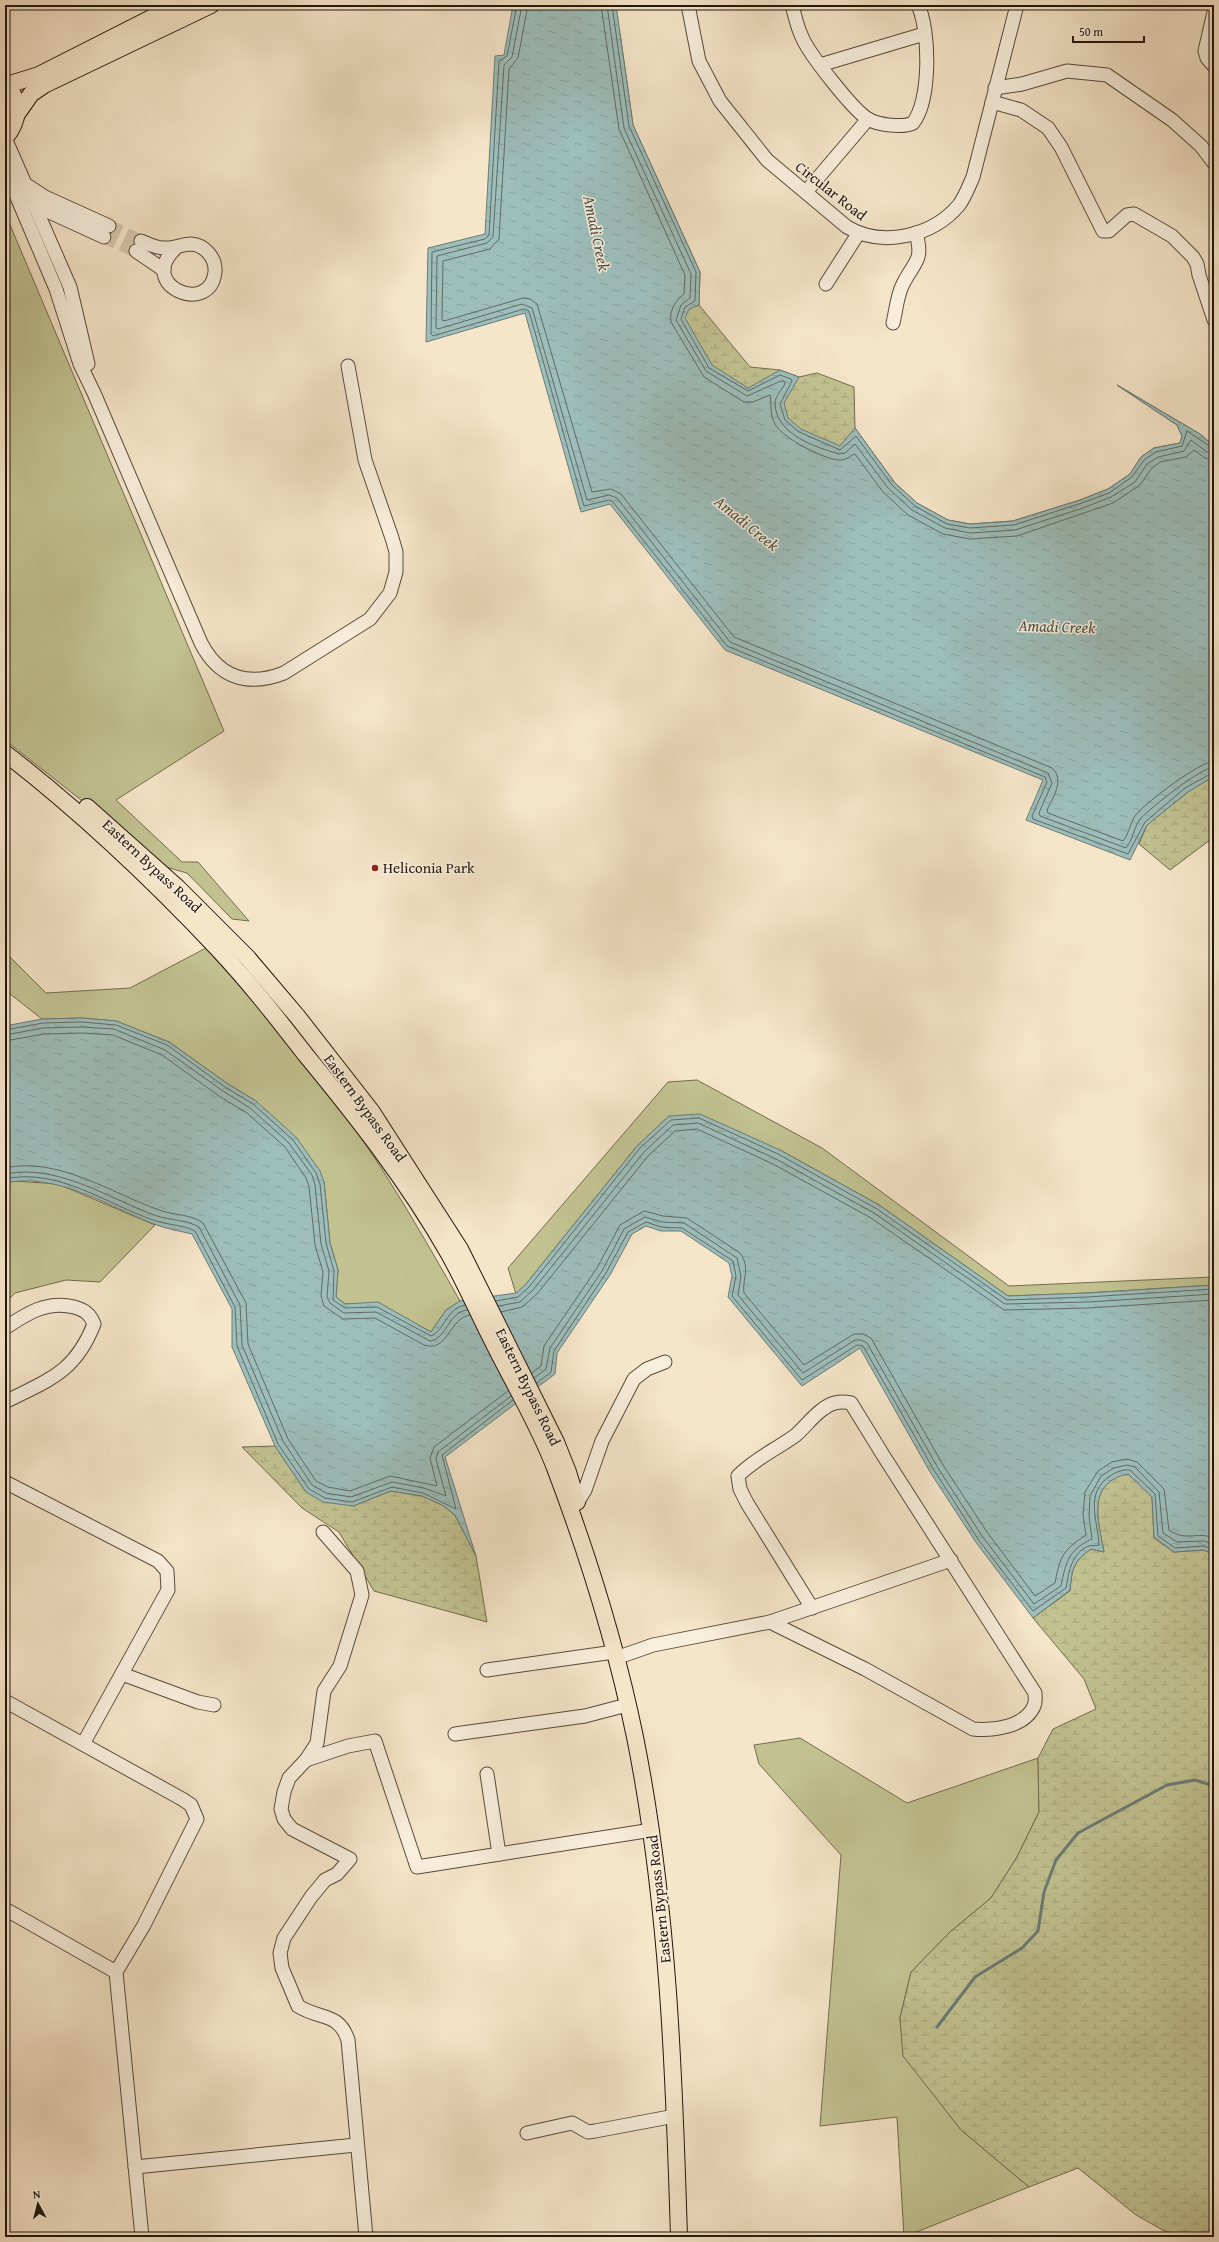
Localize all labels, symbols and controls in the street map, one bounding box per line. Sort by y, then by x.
scale bar [1073,18,1144,44]
text: 50 m [1079,23,1103,40]
street label: Circular Road [791,156,871,225]
water label: Amadi Creek [577,192,617,274]
water label: Amadi Creek [709,489,785,557]
water label: Amadi Creek [1017,613,1097,639]
street label: Eastern Bypass Road [98,814,207,917]
place label: Heliconia Park [383,857,475,878]
marker: Heliconia Park [370,863,380,873]
street label: Eastern Bypass Road [319,1049,412,1166]
street label: Eastern Bypass Road [491,1324,566,1449]
street label: Eastern Bypass Road [641,1834,676,1964]
north arrow [18,2184,58,2224]
text: N [32,2186,42,2202]

